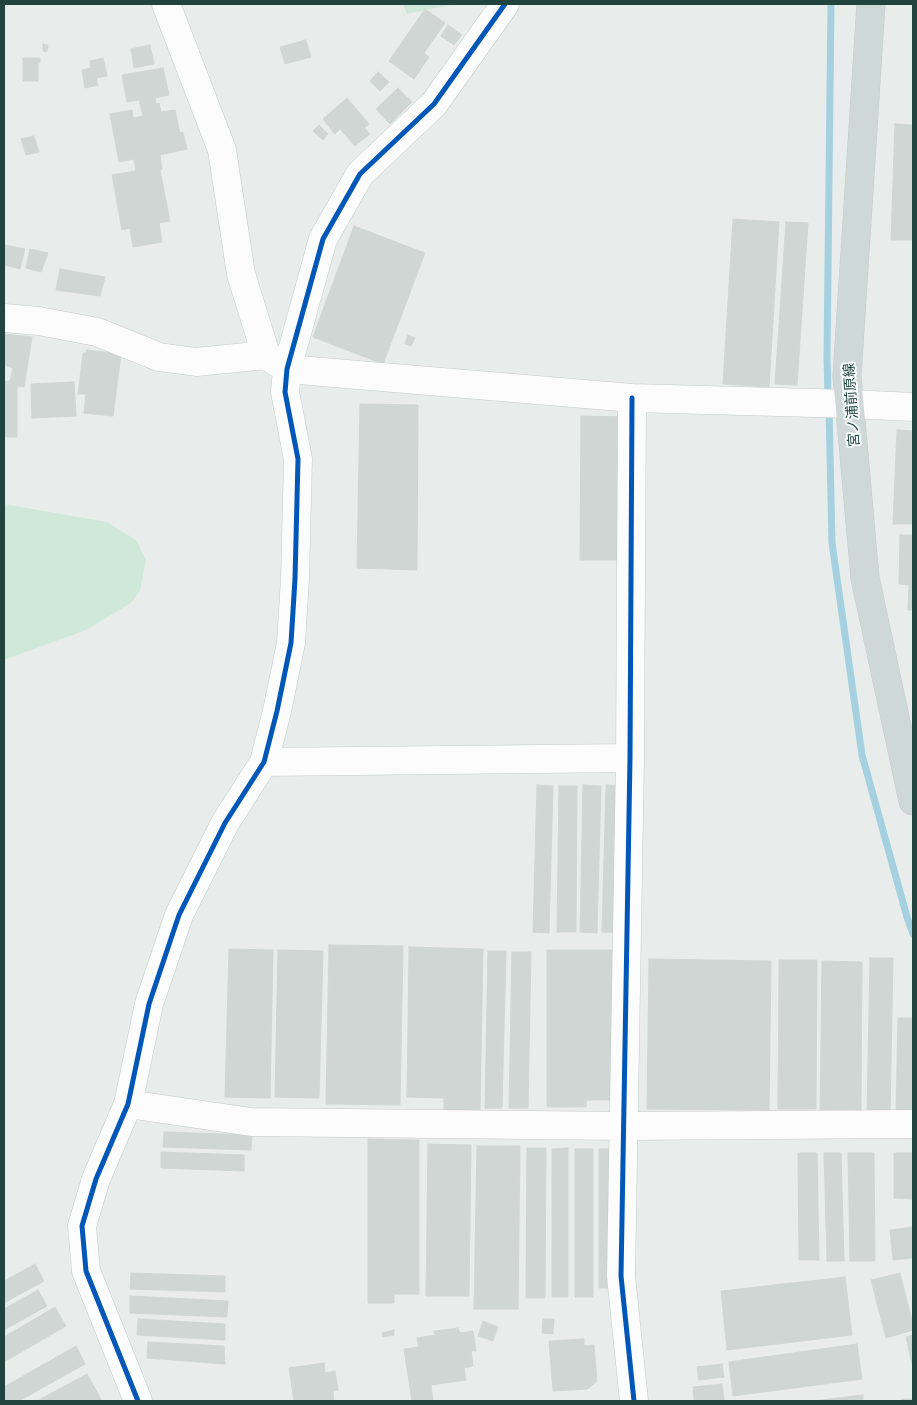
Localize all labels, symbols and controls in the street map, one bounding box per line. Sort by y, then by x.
street label: 宮ノ浦前原線 [841,363,863,447]

